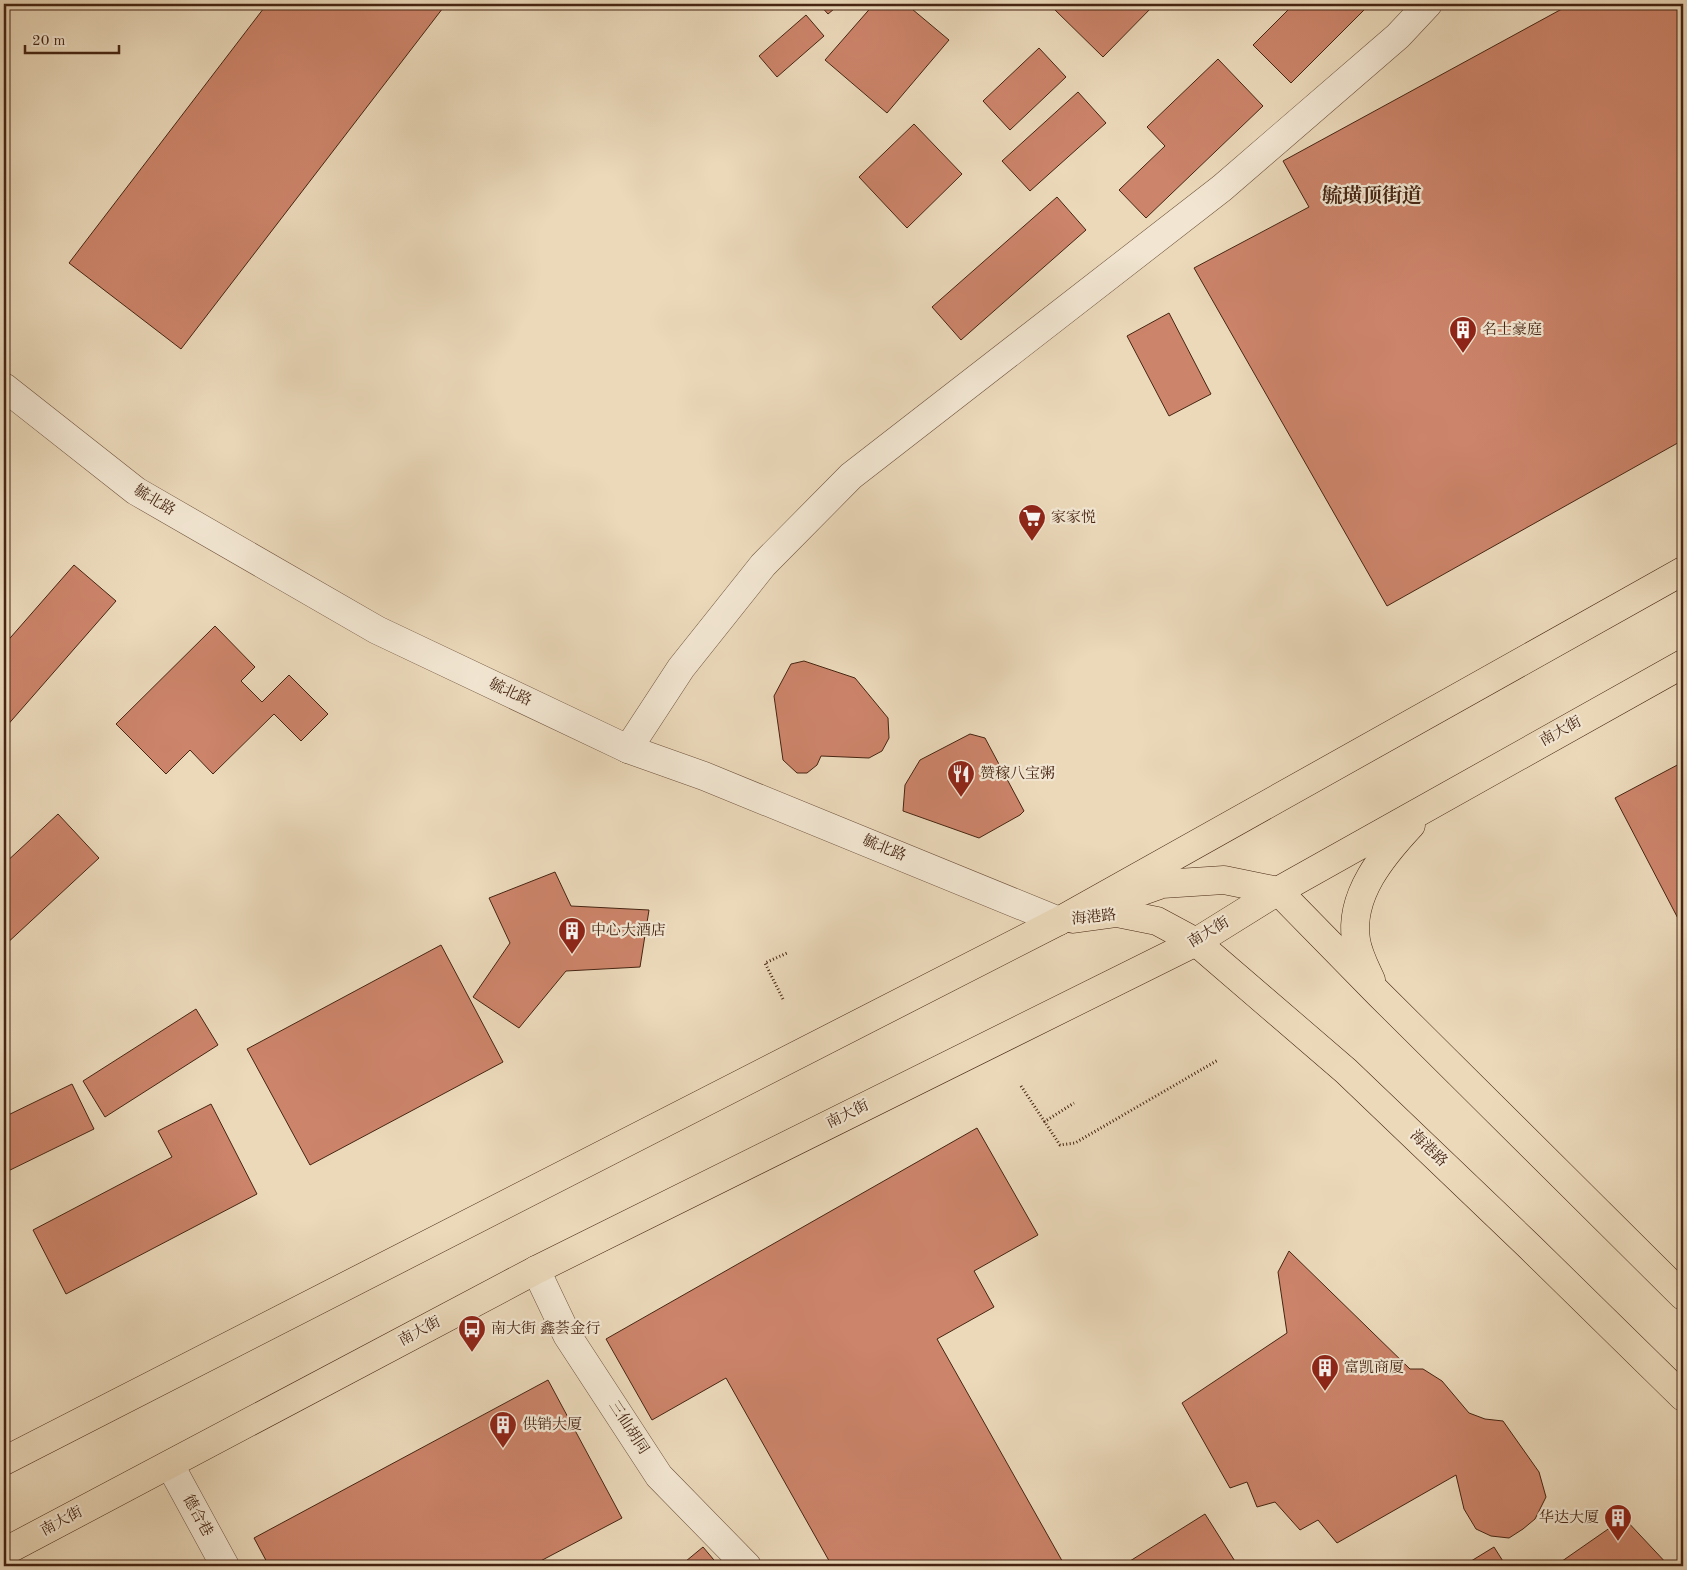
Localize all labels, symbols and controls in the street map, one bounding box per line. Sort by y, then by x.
scale bar [25,22,119,54]
text: 20 m [32,34,66,49]
district label: 毓璜顶街道 [1322,184,1422,207]
building icon: 名士豪庭 [1448,315,1478,354]
place label: 名士豪庭 [1482,321,1542,338]
street label: 毓北路 [131,481,178,519]
supermarket icon: 家家悦 [1017,503,1047,542]
place label: 家家悦 [1051,509,1096,526]
street label: 毓北路 [486,675,534,709]
street label: 南大街 [1537,713,1584,749]
restaurant icon: 赞稼八宝粥 [946,759,976,798]
place label: 赞稼八宝粥 [980,765,1055,782]
street label: 毓北路 [860,832,908,864]
street label: 海港路 [1071,906,1117,928]
street label: 南大街 [1185,913,1232,951]
building icon: 中心大酒店 [557,916,587,955]
place label: 中心大酒店 [591,922,666,939]
street label: 南大街 [824,1097,872,1132]
street label: 海港路 [1407,1127,1451,1170]
street label: 南大街 [396,1313,443,1349]
bus stop icon: 南大街 鑫荟金行 [457,1314,487,1353]
place label: 南大街 鑫荟金行 [491,1320,600,1337]
building icon: 富凯商厦 [1310,1353,1340,1392]
place label: 富凯商厦 [1344,1359,1404,1376]
street label: 三仙胡同 [605,1398,652,1457]
building icon: 供销大厦 [488,1410,518,1449]
place label: 供销大厦 [522,1416,582,1433]
street label: 德合巷 [180,1492,216,1539]
street label: 南大街 [38,1503,85,1539]
building icon: 华达大厦 [1603,1503,1633,1542]
place label: 华达大厦 [1539,1509,1599,1526]

